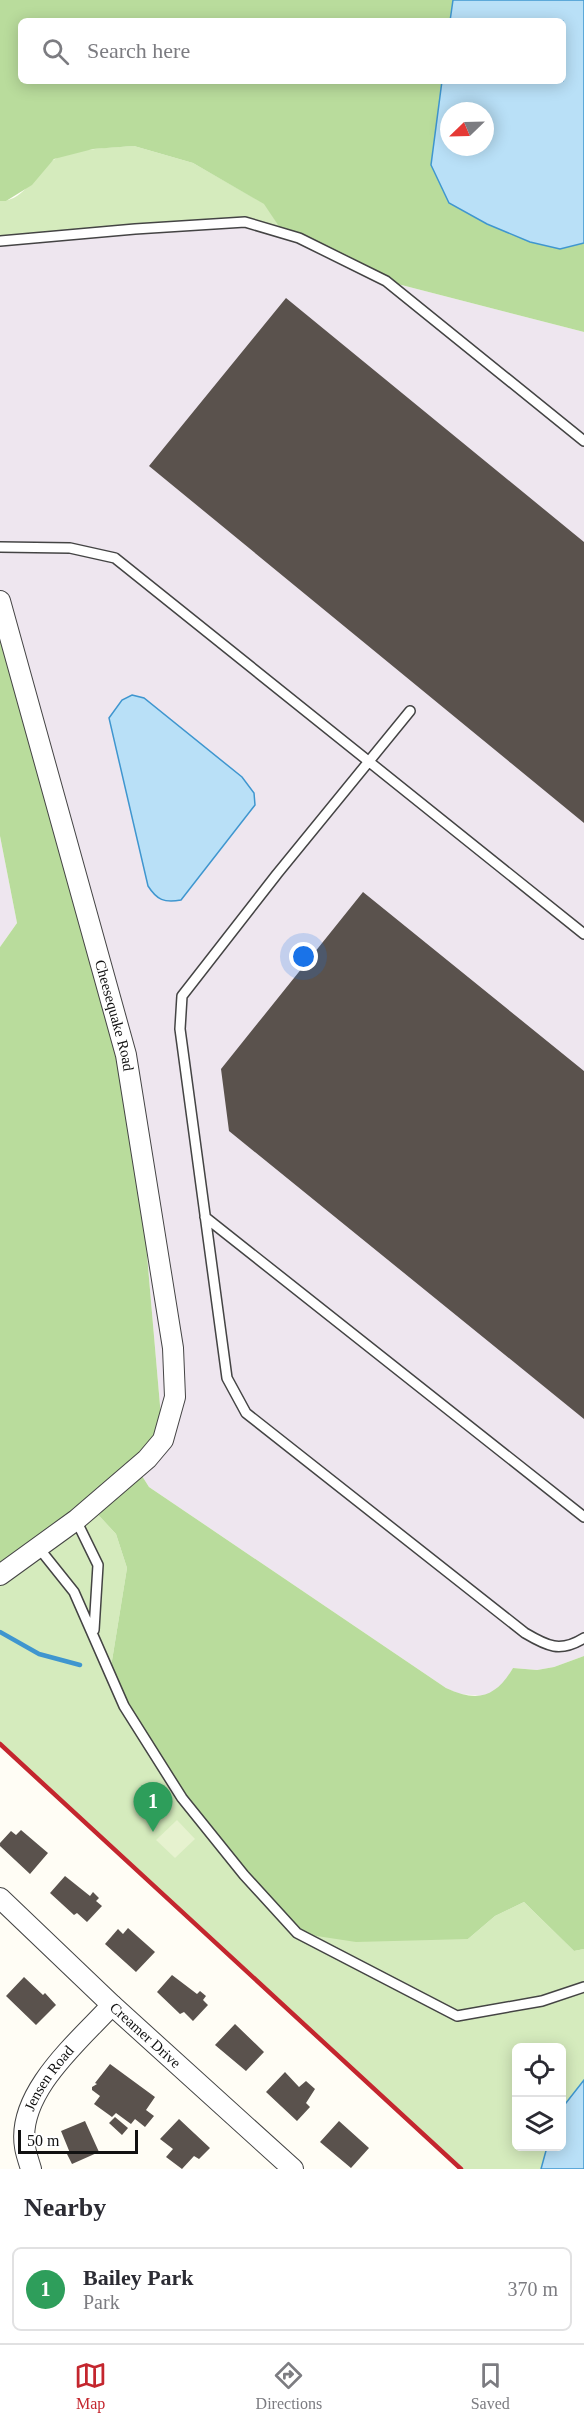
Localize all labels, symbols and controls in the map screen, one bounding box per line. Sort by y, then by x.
search box [18,18,566,84]
icon: search [39,35,72,68]
text: Search here [87,38,190,63]
north arrow [440,102,494,156]
your location [289,942,318,971]
street label: Cheesequake Road [92,958,137,1073]
pin: 1 [134,1782,172,1832]
street label: Creamer Drive [107,1999,184,2072]
street label: Jensen Road [22,2042,77,2113]
map controls [512,2043,566,2151]
button: locate [512,2043,566,2097]
button: layers [512,2097,566,2151]
scale bar [18,2127,138,2154]
text: 50 m [27,2132,59,2149]
text: Nearby [24,2193,106,2222]
text: Bailey Park [83,2265,194,2290]
text: 1 [41,2278,51,2300]
text: 370 m [507,2278,558,2300]
text: Park [83,2291,120,2313]
tab: Map [74,2359,107,2413]
tab: Directions [256,2359,322,2413]
tab: Saved [471,2359,510,2413]

